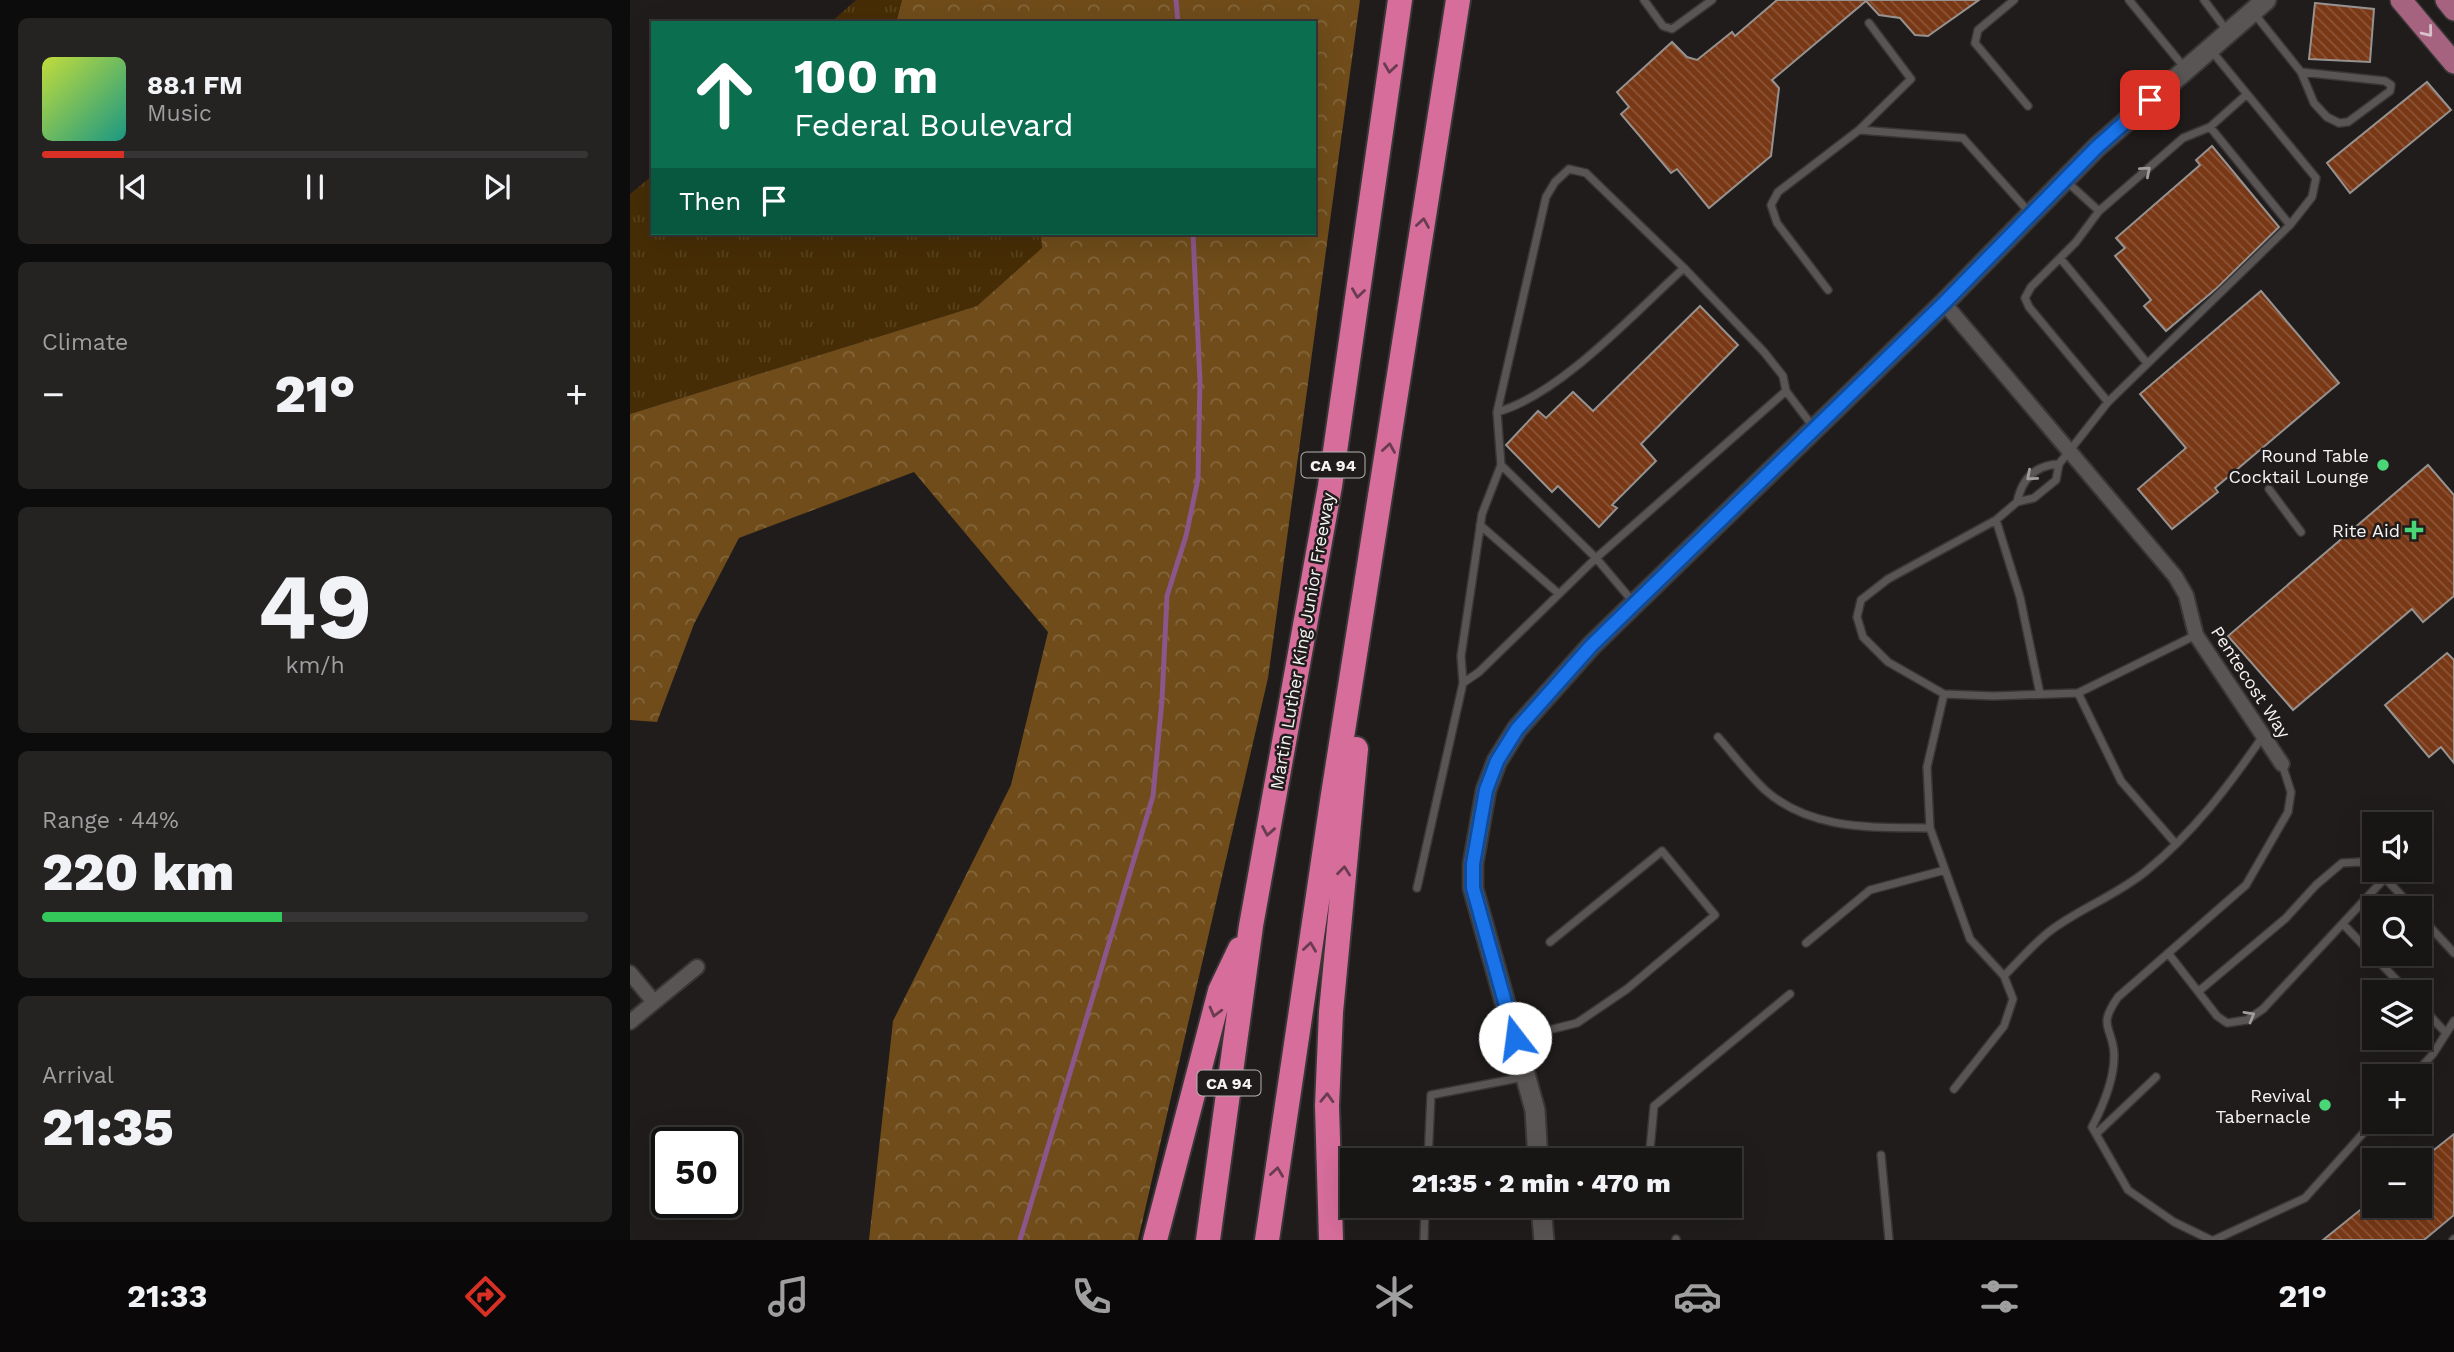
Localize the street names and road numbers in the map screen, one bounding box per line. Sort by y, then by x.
road number: CA 94 [1302,452,1364,478]
street label: Martin Luther King Junior Freeway [1265,490,1339,791]
street label: Pentecost Way [2207,622,2295,743]
road number: CA 94 [1198,1070,1260,1096]

